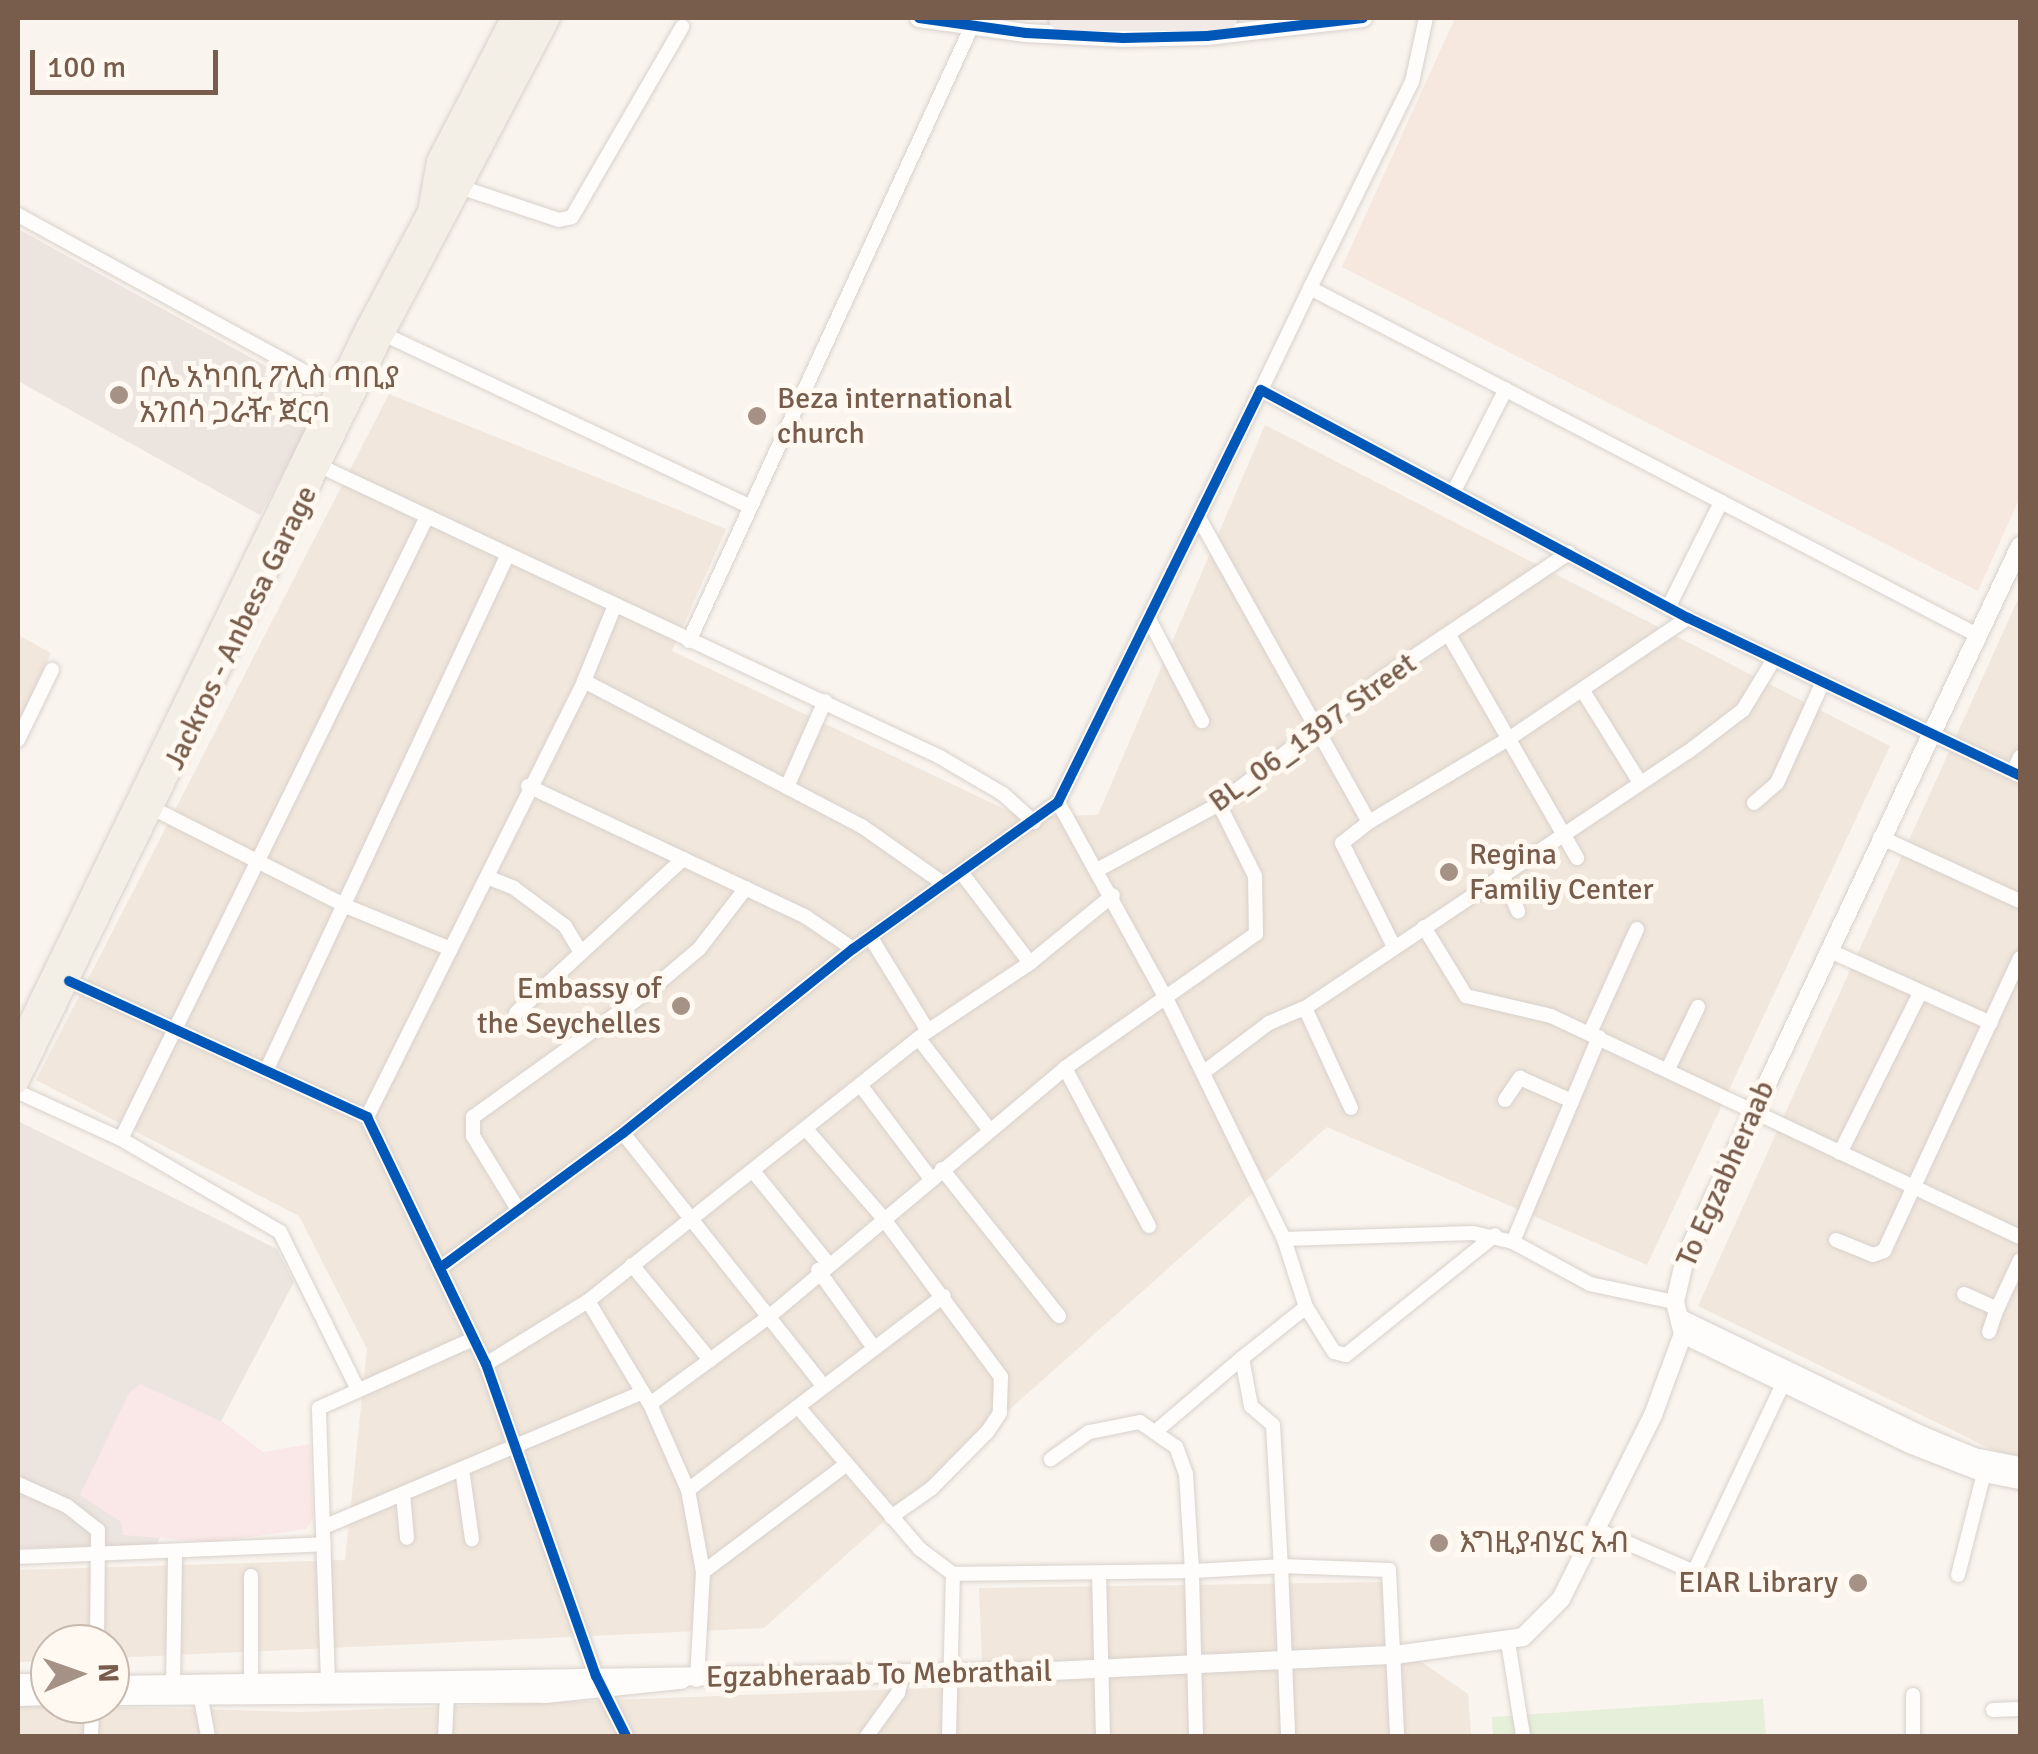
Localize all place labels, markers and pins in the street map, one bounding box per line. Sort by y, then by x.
place label: ቦሌ አካባቢ ፖሊስ ጣቢያ አንበሳ ጋራዥ ጀርባ [139,360,399,430]
place label: Beza international church [777,381,1012,452]
marker: ቦሌ አካባቢ ፖሊስ ጣቢያ አንበሳ ጋራዥ ጀርባ [108,384,130,406]
marker: Beza international church [746,405,768,427]
place label: Regina Familiy Center [1469,837,1654,908]
marker: Regina Familiy Center [1438,861,1460,883]
place label: Embassy of the Seychelles [477,971,661,1042]
marker: Embassy of the Seychelles [670,995,692,1017]
place label: እግዚያብሄር አብ [1459,1525,1629,1561]
marker: እግዚያብሄር አብ [1428,1532,1450,1554]
place label: EIAR Library [1678,1565,1838,1601]
marker: EIAR Library [1847,1572,1869,1594]

